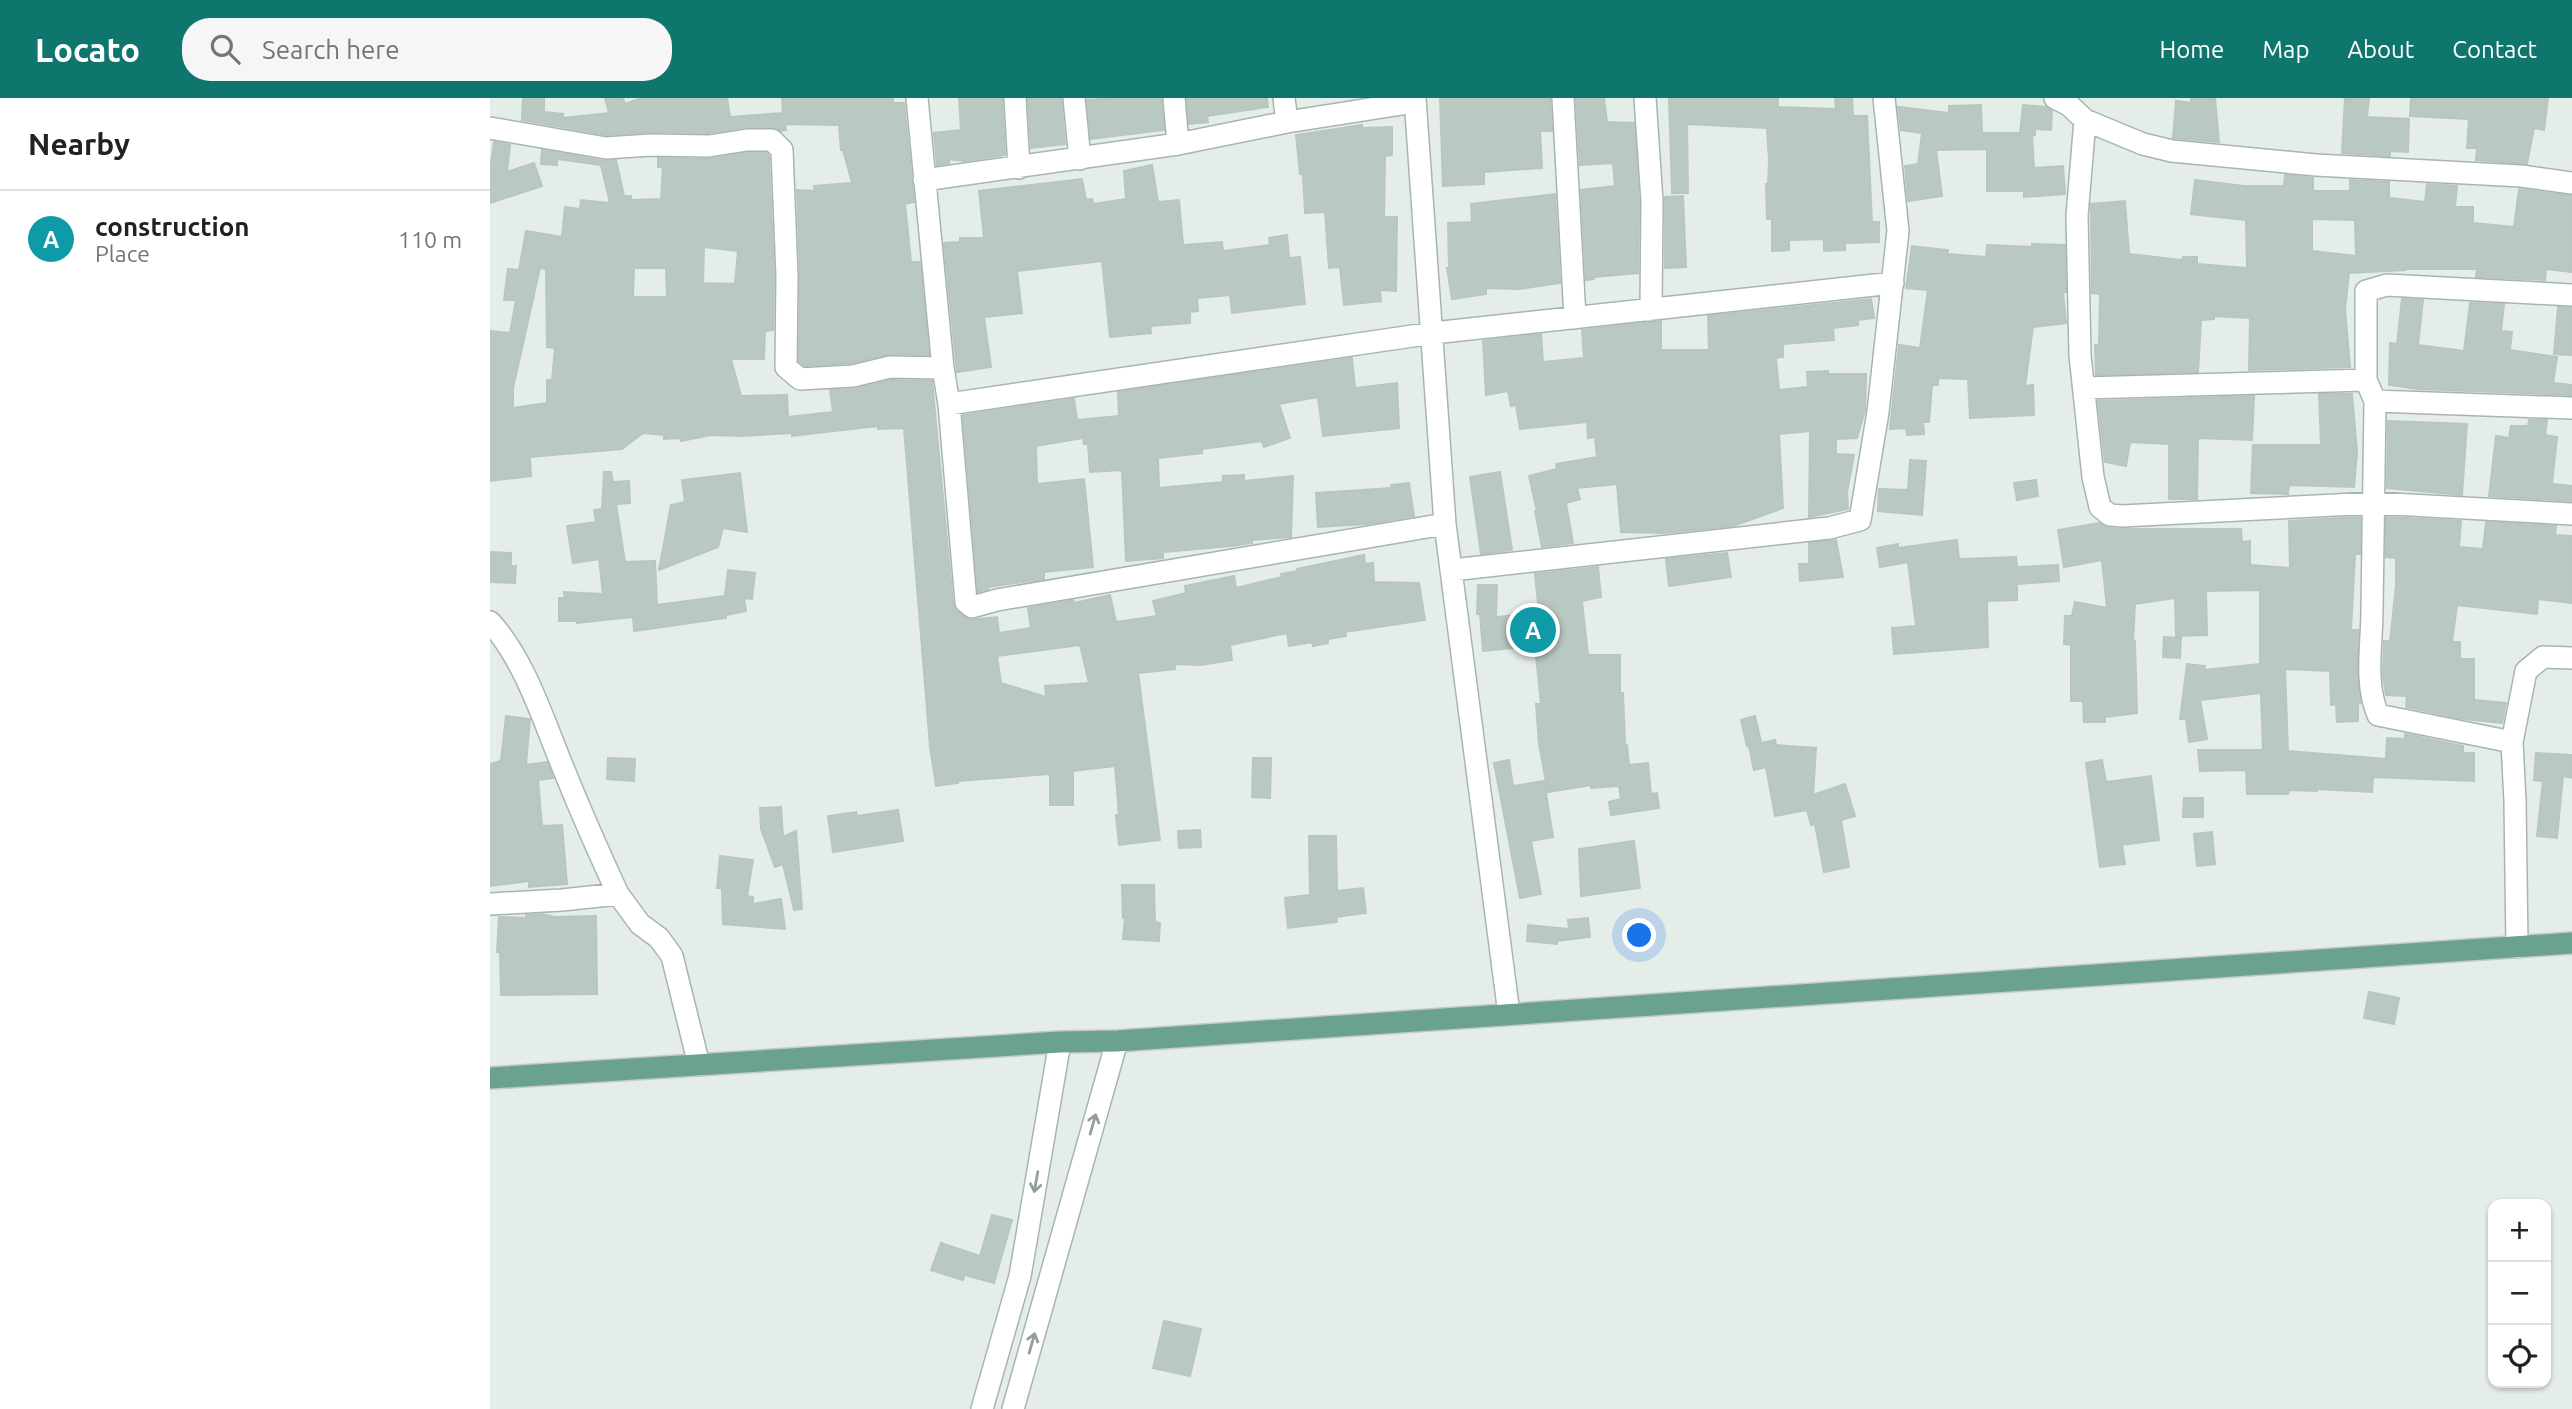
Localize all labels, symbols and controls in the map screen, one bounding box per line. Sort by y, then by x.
search box [182,18,672,81]
icon: search [206,30,244,68]
text: Locato [35,31,140,68]
text: Search here [262,35,400,64]
text: Home [2159,36,2224,63]
text: Map [2262,36,2309,63]
text: About [2347,36,2414,63]
text: Contact [2452,36,2537,63]
text: Nearby [28,127,130,161]
text: construction [95,212,250,241]
text: A [43,227,59,252]
text: 110 m [398,227,462,252]
text: Place [95,241,150,266]
pin: A [1510,604,1556,656]
your location [1622,918,1656,952]
one-way arrow [1088,1114,1101,1136]
one-way arrow [1029,1170,1042,1193]
map controls [2488,1199,2551,1388]
button: + [2488,1199,2551,1262]
button: − [2488,1262,2551,1325]
button: locate [2488,1325,2551,1388]
one-way arrow [1026,1332,1039,1354]

